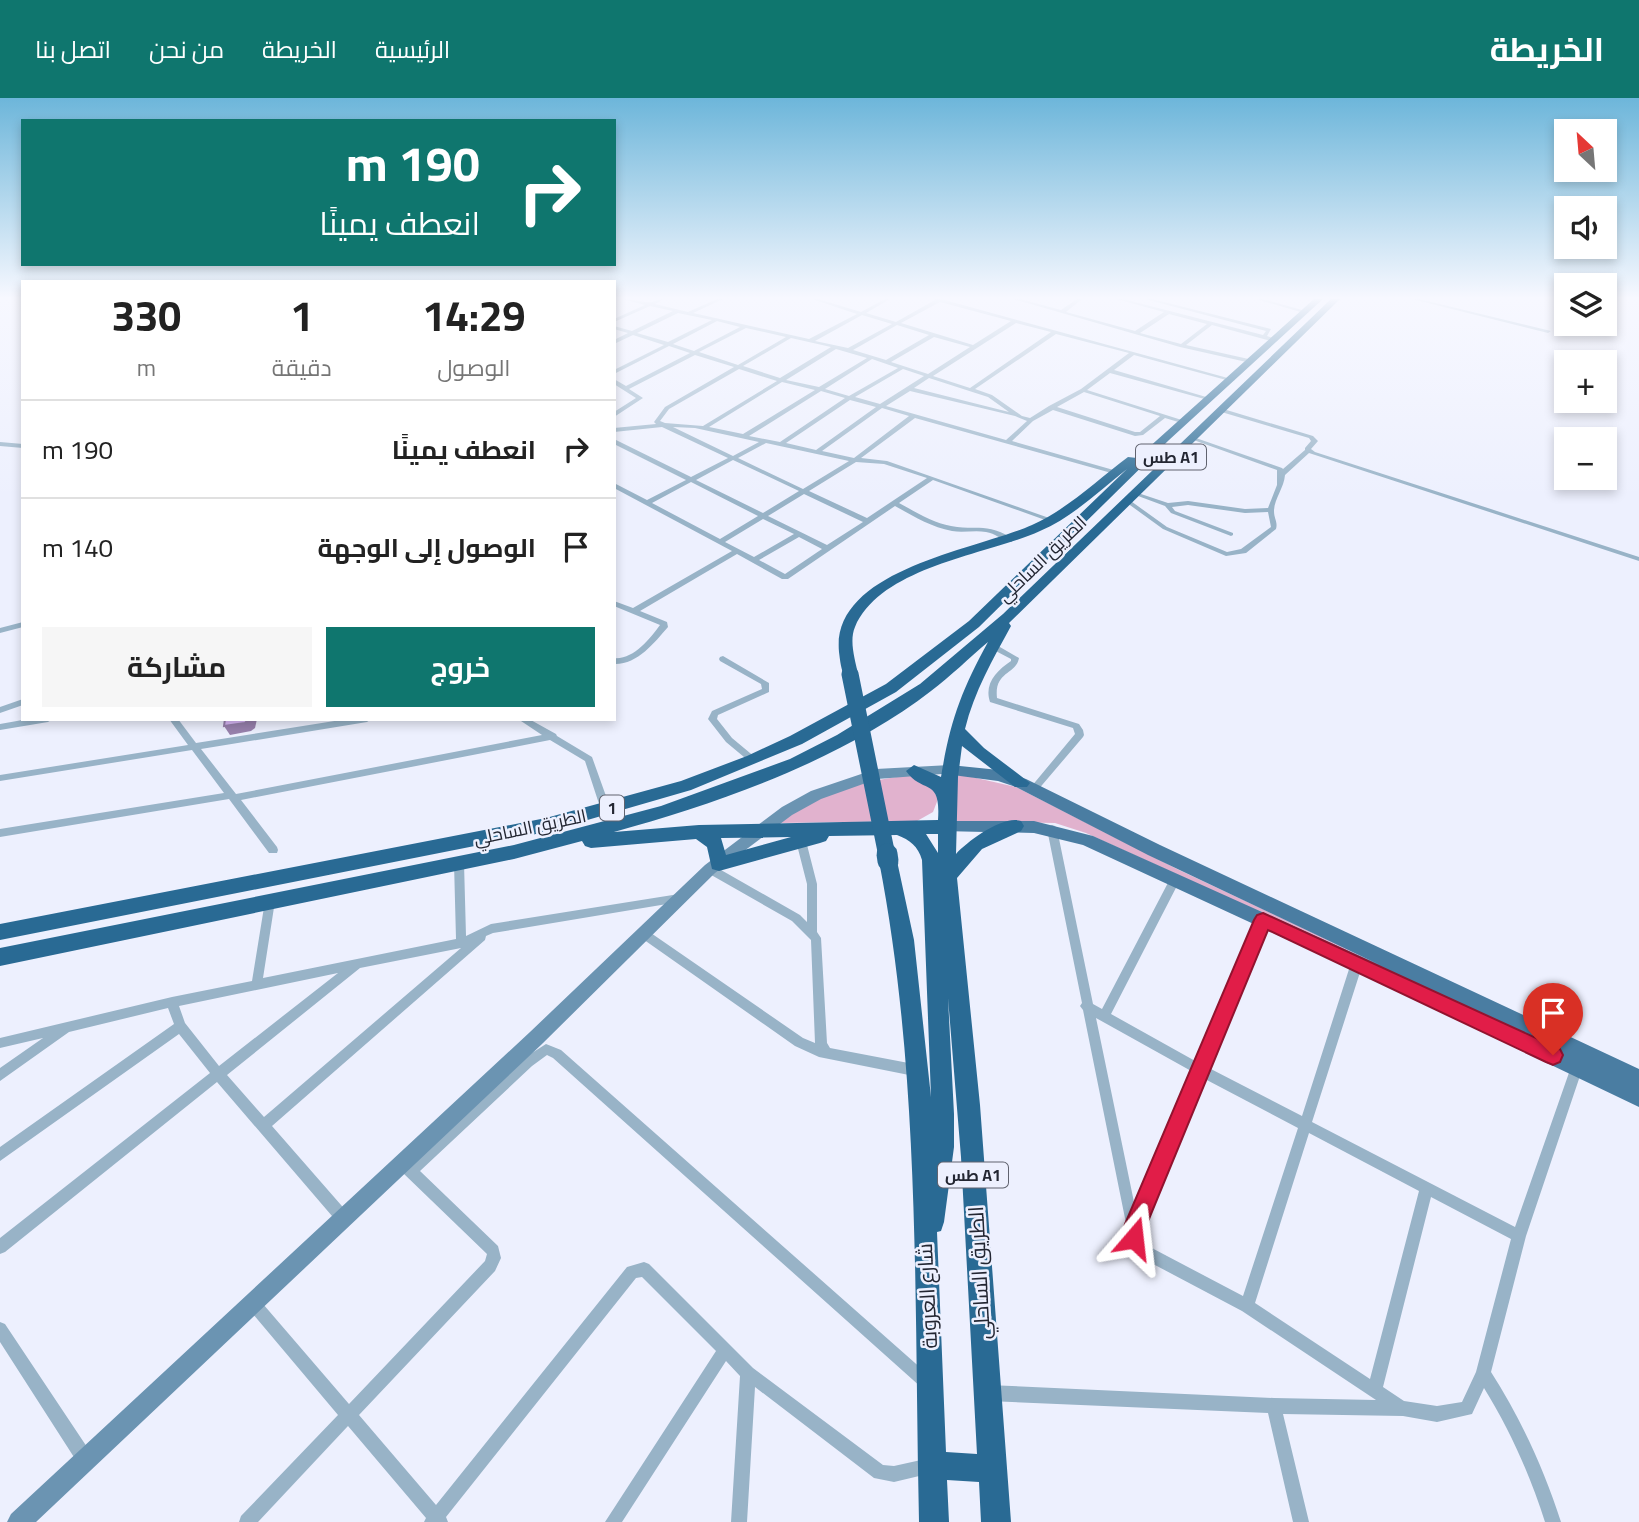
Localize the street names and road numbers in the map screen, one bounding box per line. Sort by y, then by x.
road number: طس A1 [1136,444,1206,470]
street label: الطريق الساحلي [989,507,1095,611]
road number: 1 [600,796,624,820]
street label: الطريق الساحلي [471,799,589,855]
road number: طس A1 [938,1162,1008,1188]
street label: الطريق الساحلي [956,1205,1002,1341]
street label: شارع العروبة [905,1242,949,1350]

